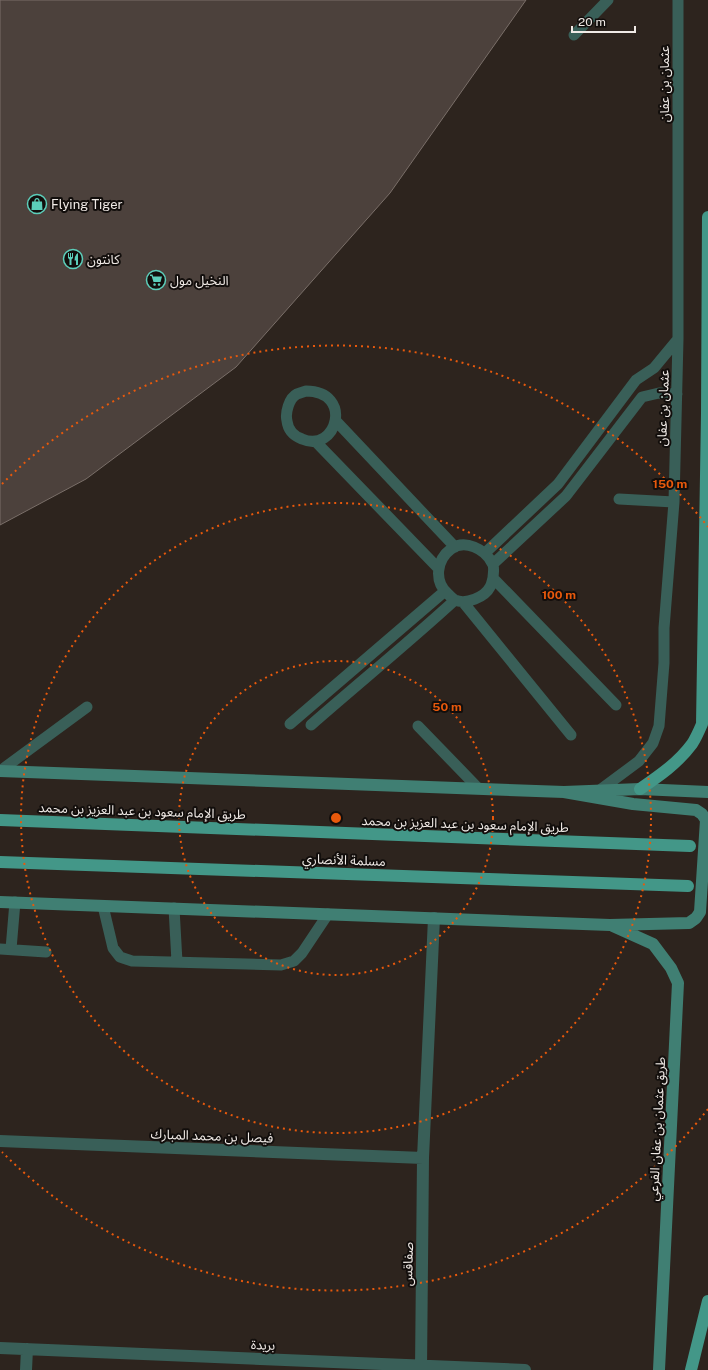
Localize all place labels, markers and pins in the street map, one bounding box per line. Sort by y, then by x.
shop icon: Flying Tiger [26,193,48,215]
place label: Flying Tiger [51,197,123,212]
restaurant icon: كانتون [62,248,84,270]
place label: كانتون [87,252,120,268]
supermarket icon: النخيل مول [145,269,167,291]
place label: النخيل مول [170,273,229,289]
centre of rings [329,811,343,825]

